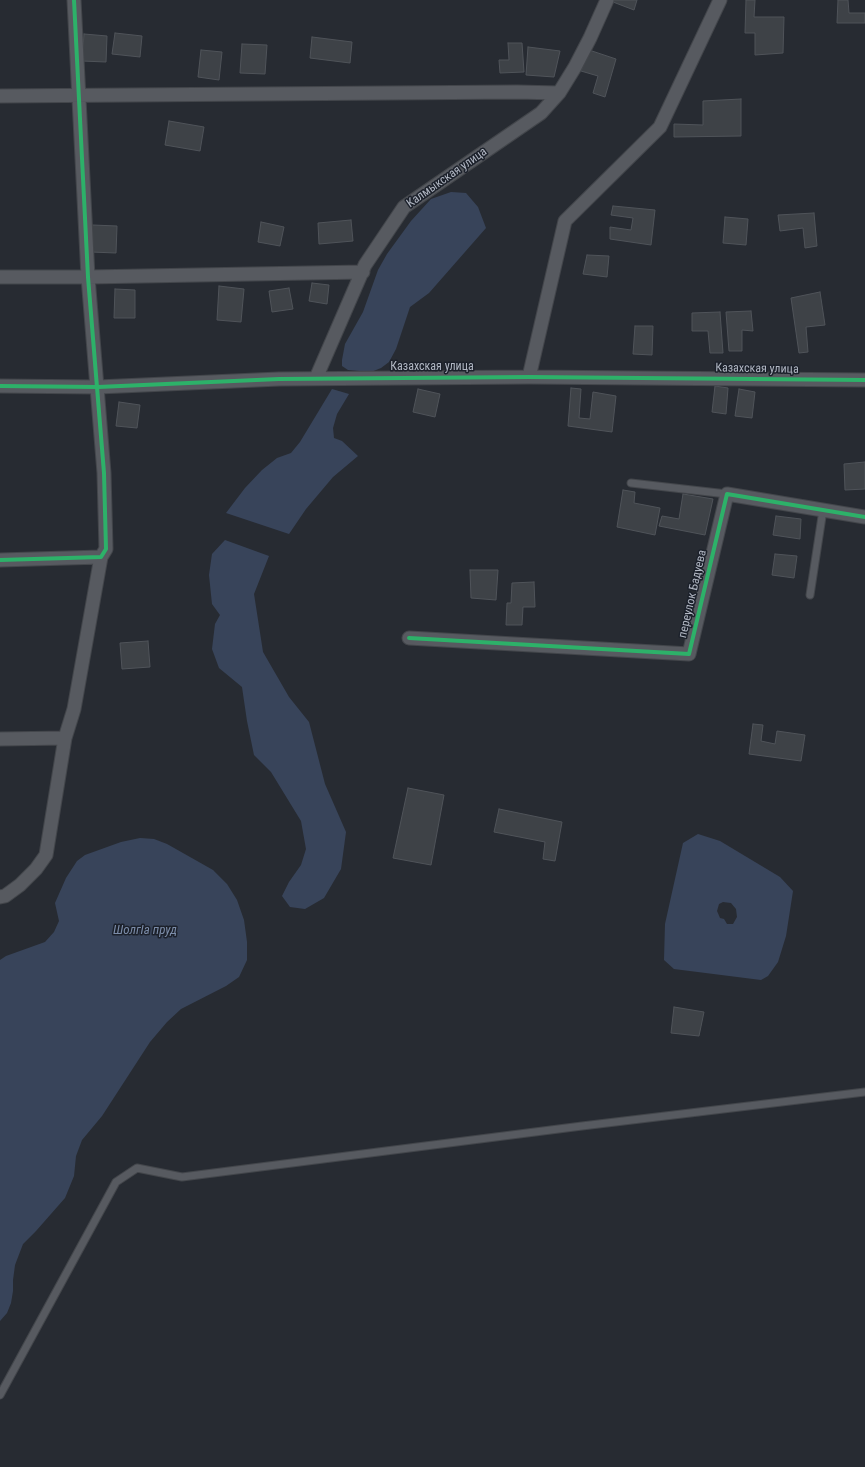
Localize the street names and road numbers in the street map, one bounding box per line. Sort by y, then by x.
street label: Калмыкская улица [404,145,490,211]
street label: Казахская улица [390,360,474,374]
street label: Казахская улица [715,361,799,377]
street label: переулок Бадуева [676,549,710,639]

